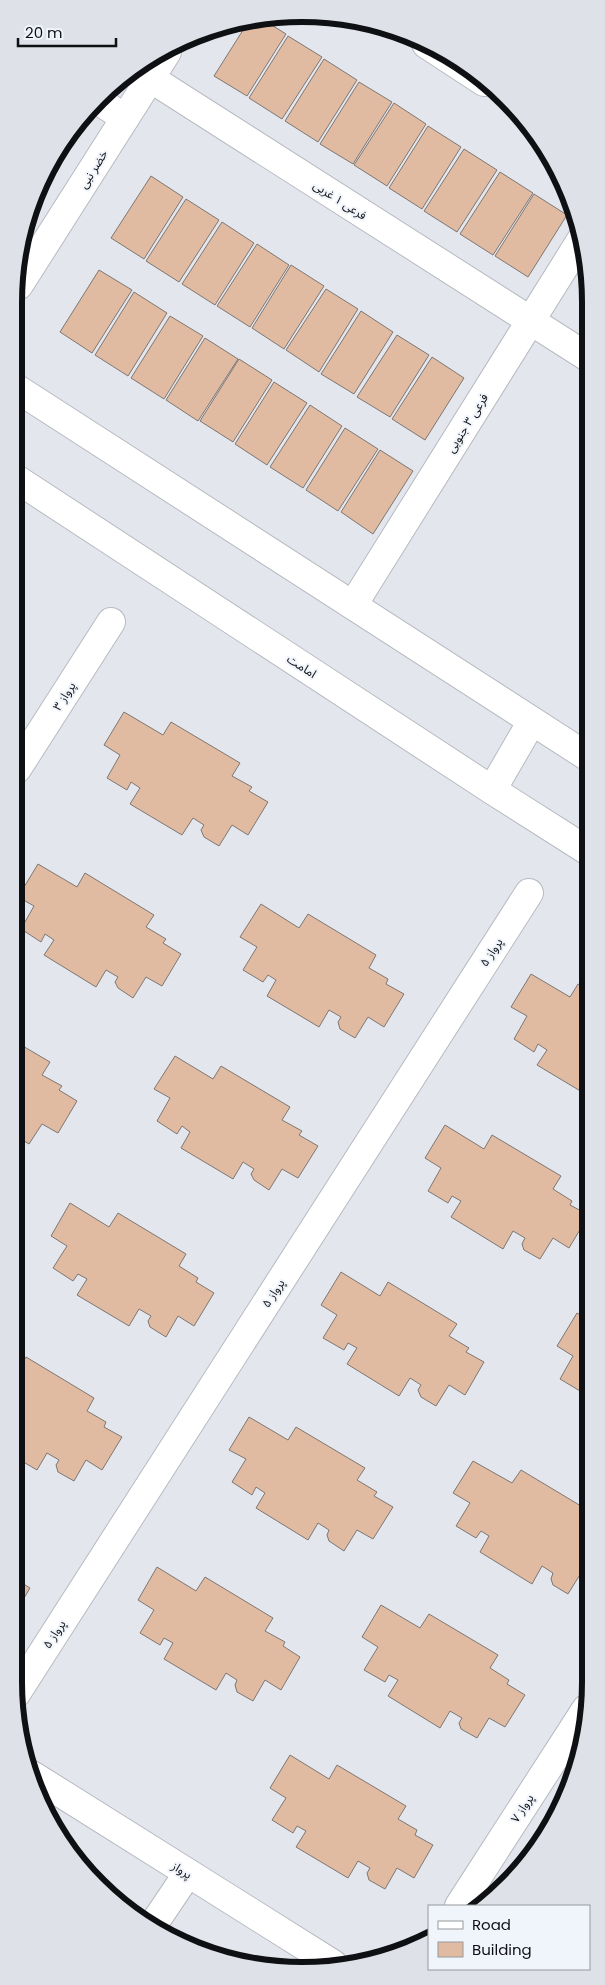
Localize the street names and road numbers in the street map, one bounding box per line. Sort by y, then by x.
street label: خضر نبی [75,146,111,192]
street label: فرعی ۱ غربی [310,176,370,224]
street label: فرعی ۳ جنوبی [442,390,492,456]
street label: امامت [284,650,320,682]
street label: پرواز ۳ [49,678,80,714]
street label: پرواز ۵ [475,934,507,970]
street label: پرواز ۵ [257,1275,289,1311]
street label: پرواز ۵ [38,1616,70,1652]
street label: پرواز ۷ [506,1790,538,1826]
street label: پرواز [168,1857,195,1883]

